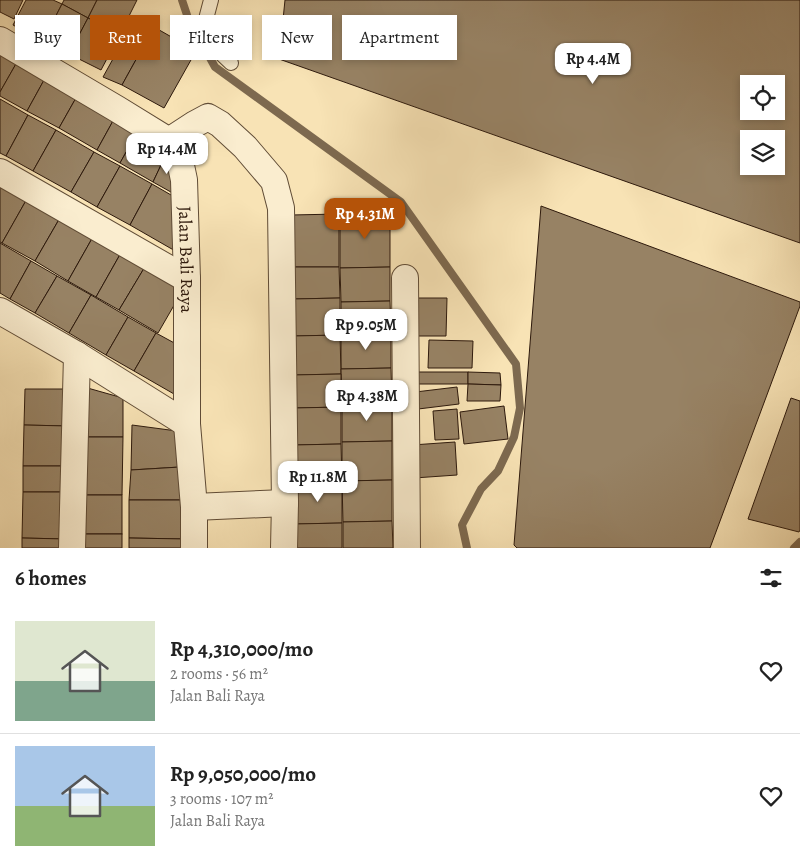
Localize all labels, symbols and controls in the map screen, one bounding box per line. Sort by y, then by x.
chip: Buy [15,15,80,60]
chip: Rent [90,15,160,60]
chip: Filters [170,15,252,60]
chip: New [262,15,332,60]
chip: Apartment [342,15,457,60]
pin: Rp 4.4M [547,42,639,85]
text: Rp 4.4M [566,48,620,70]
map controls [740,75,785,175]
button: locate [740,75,785,120]
button: layers [740,130,785,175]
pin: Rp 14.4M [115,132,219,175]
text: Rp 14.4M [137,138,197,160]
pin: Rp 4.31M [313,198,417,240]
text: Rp 4.31M [335,203,395,225]
street label: Jalan Bali Raya [173,206,199,314]
pin: Rp 9.05M [314,308,418,351]
text: Rp 9.05M [335,314,397,336]
pin: Rp 4.38M [315,380,419,422]
text: Rp 4.38M [336,385,398,407]
pin: Rp 11.8M [266,460,370,503]
text: Rp 11.8M [289,466,347,488]
text: 6 homes [15,564,87,592]
icon: filters [757,564,785,592]
text: Rp 4,310,000/mo [170,635,313,663]
icon: home [55,641,115,701]
icon: heart [757,657,785,685]
text: 2 rooms · 56 m² [170,663,268,685]
text: Jalan Bali Raya [170,685,265,707]
text: Rp 9,050,000/mo [170,760,316,788]
icon: home [55,766,115,826]
icon: heart [757,782,785,810]
text: 3 rooms · 107 m² [170,788,273,810]
text: Jalan Bali Raya [170,810,265,832]

